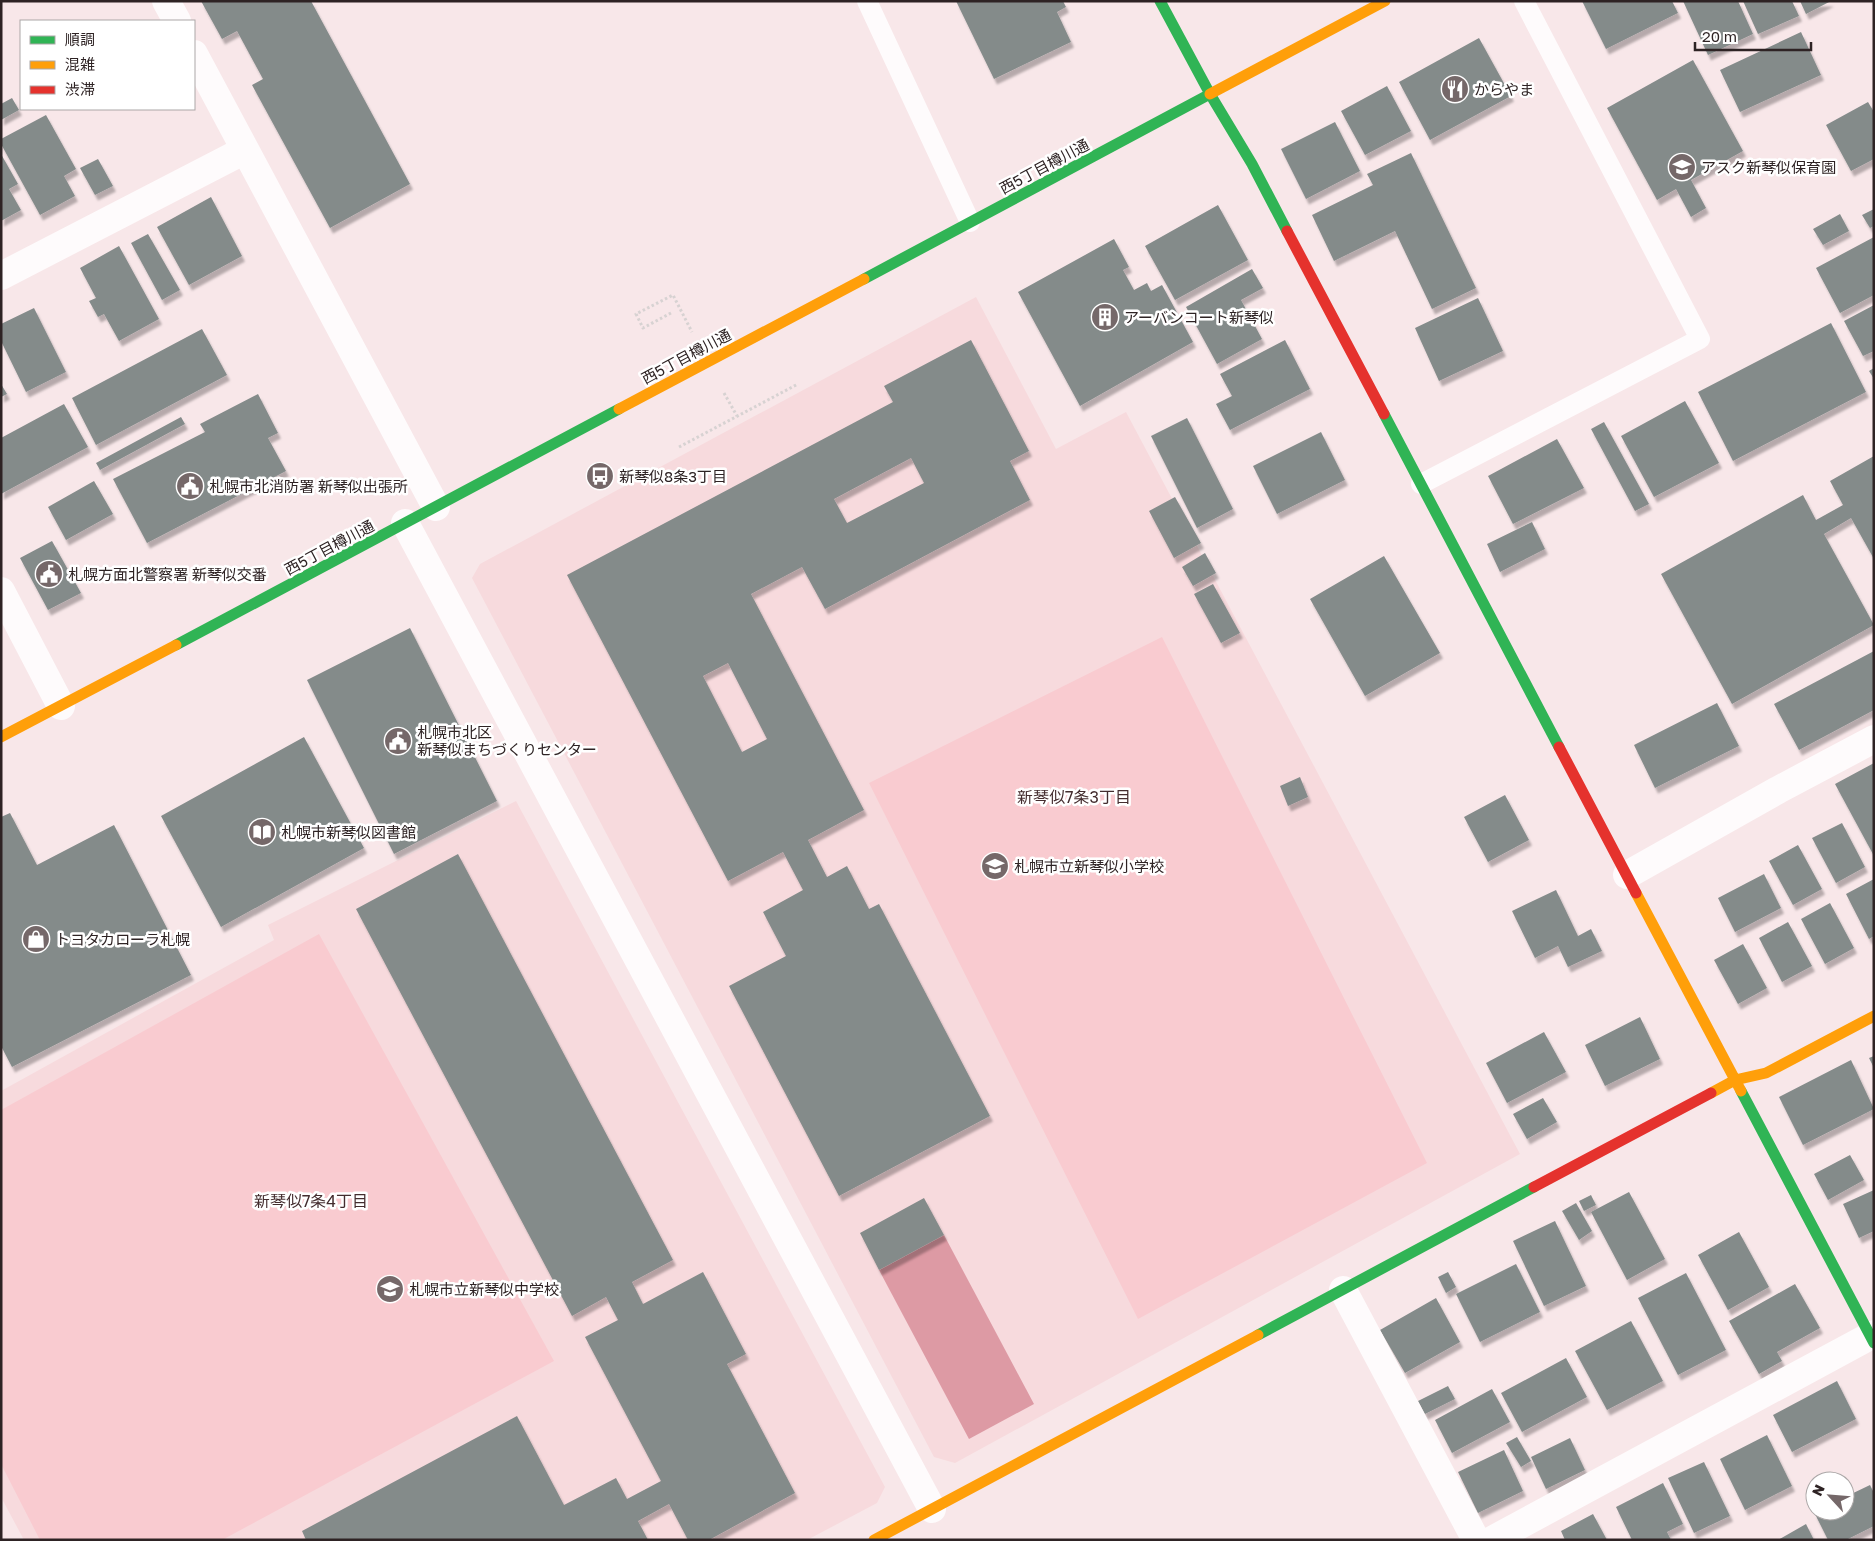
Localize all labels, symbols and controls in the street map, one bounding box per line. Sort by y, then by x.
legend [20,20,195,110]
scale bar [1695,20,1811,52]
text: 20 m [1702,27,1737,45]
text: 順調 [65,30,95,48]
text: 混雑 [65,55,95,73]
restaurant icon: からやま [1440,74,1470,104]
text: 渋滞 [65,80,95,98]
place label: からやま [1474,80,1534,98]
street label: 西5丁目樽川通 [996,135,1092,197]
school or university icon: アスク新琴似保育園 [1667,152,1697,182]
place label: アスク新琴似保育園 [1701,158,1836,176]
building icon: アーバンコート新琴似 [1090,302,1120,332]
place label: アーバンコート新琴似 [1124,308,1274,326]
street label: 西5丁目樽川通 [638,325,734,387]
bus stop icon: 新琴似8条3丁目 [585,461,615,491]
place label: 新琴似8条3丁目 [619,467,727,485]
public building icon: 札幌市北消防署 新琴似出張所 [175,471,205,501]
place label: 札幌市北消防署 新琴似出張所 [209,477,408,495]
street label: 西5丁目樽川通 [281,516,377,578]
public building icon: 札幌方面北警察署 新琴似交番 [34,559,64,589]
place label: 札幌方面北警察署 新琴似交番 [68,565,267,583]
place label: 札幌市北区 新琴似まちづくりセンター [417,723,597,758]
public building icon: 札幌市北区 新琴似まちづくりセンター [383,726,413,756]
district label: 新琴似7条3丁目 [1017,787,1131,807]
library icon: 札幌市新琴似図書館 [247,817,277,847]
place label: 札幌市新琴似図書館 [281,823,416,841]
school or university icon: 札幌市立新琴似小学校 [980,851,1010,881]
place label: 札幌市立新琴似小学校 [1014,857,1164,875]
shop icon: トヨタカローラ札幌 [21,924,51,954]
place label: トヨタカローラ札幌 [55,930,190,948]
district label: 新琴似7条4丁目 [254,1191,368,1211]
school or university icon: 札幌市立新琴似中学校 [375,1274,405,1304]
place label: 札幌市立新琴似中学校 [409,1280,559,1298]
north arrow [1805,1471,1855,1521]
text: N [1808,1482,1828,1499]

